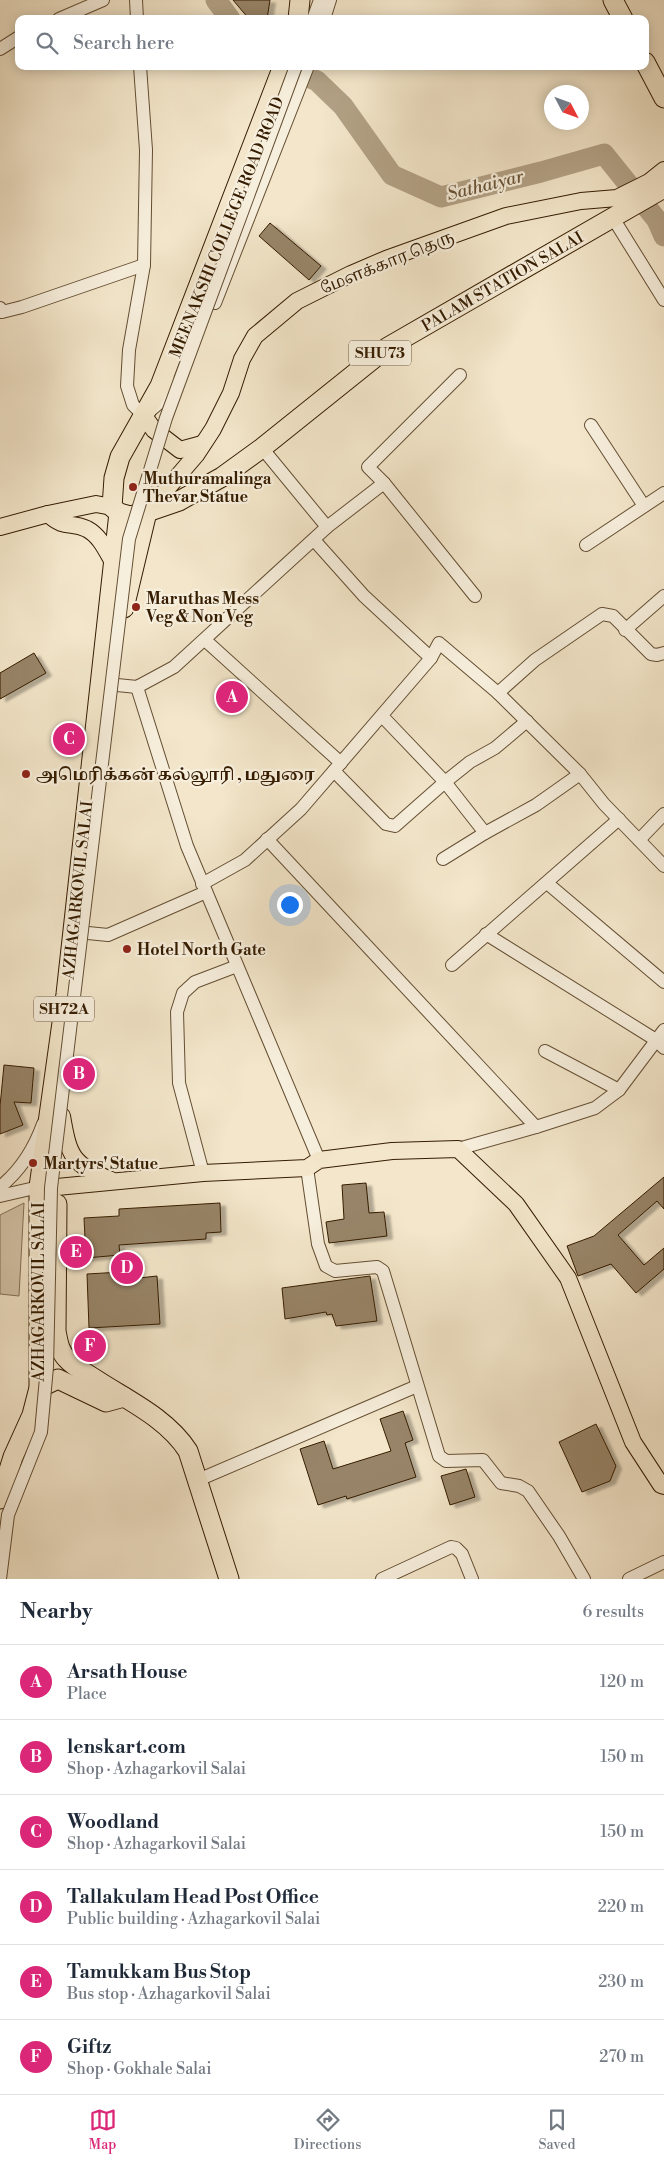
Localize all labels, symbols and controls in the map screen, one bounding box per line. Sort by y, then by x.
search box [15,15,649,70]
icon: search [33,29,61,57]
text: Search here [73,31,174,55]
north arrow [544,85,589,130]
street label: MEENAKSHI COLLEGE ROAD ROAD [165,94,289,361]
water label: Sathaiyar [444,165,526,206]
street label: மேளக்கார தெரு [318,227,457,299]
street label: PALAM STATION SALAI [418,227,587,336]
road number: SHU73 [349,340,411,366]
place label: Muthuramalinga Thevar Statue [143,469,272,507]
marker: Muthuramalinga Thevar Statue [127,481,139,493]
place label: Maruthas Mess Veg & Non Veg [145,589,259,627]
marker: Maruthas Mess Veg & Non Veg [130,601,142,613]
pin: A [216,678,248,716]
pin: C [53,720,85,758]
place label: அமெரிக்கன் கல்லூரி , மதுரை [36,765,315,786]
marker: அமெரிக்கன் கல்லூரி , மதுரை [20,768,32,780]
street label: AZHAGARKOVIL SALAI [59,800,97,981]
your location [277,892,303,918]
place label: Hotel North Gate [137,940,266,960]
marker: Hotel North Gate [121,943,133,955]
road number: SH72A [34,996,94,1022]
pin: B [63,1055,95,1093]
place label: Martyrs' Statue [43,1154,159,1174]
marker: Martyrs' Statue [27,1157,39,1169]
street label: AZHAGARKOVIL SALAI [29,1202,49,1383]
pin: E [60,1233,92,1271]
pin: D [111,1249,143,1287]
pin: F [74,1327,106,1365]
text: Nearby [20,1599,93,1625]
text: 6 results [583,1602,644,1622]
text: Arsath House [67,1660,188,1684]
text: A [30,1672,42,1692]
text: 120 m [600,1672,644,1692]
text: Place [67,1684,107,1704]
text: lenskart.com [67,1735,186,1759]
text: B [30,1747,42,1767]
text: 150 m [600,1747,644,1767]
text: Shop · Azhagarkovil Salai [67,1759,246,1779]
text: Woodland [67,1810,159,1834]
text: C [30,1822,42,1842]
text: 150 m [600,1822,644,1842]
text: Shop · Azhagarkovil Salai [67,1834,246,1854]
text: Tallakulam Head Post Office [67,1885,319,1909]
text: D [30,1897,42,1917]
text: 220 m [598,1897,644,1917]
text: Public building · Azhagarkovil Salai [67,1909,320,1929]
text: Tamukkam Bus Stop [67,1960,251,1984]
text: E [30,1972,42,1992]
text: 230 m [598,1972,644,1992]
text: Bus stop · Azhagarkovil Salai [67,1984,271,2004]
text: Giftz [67,2035,111,2059]
text: F [30,2047,42,2067]
text: 270 m [599,2047,644,2067]
text: Shop · Gokhale Salai [67,2059,211,2079]
tab: Map [89,2106,117,2154]
tab: Directions [294,2106,361,2154]
tab: Saved [539,2106,575,2154]

